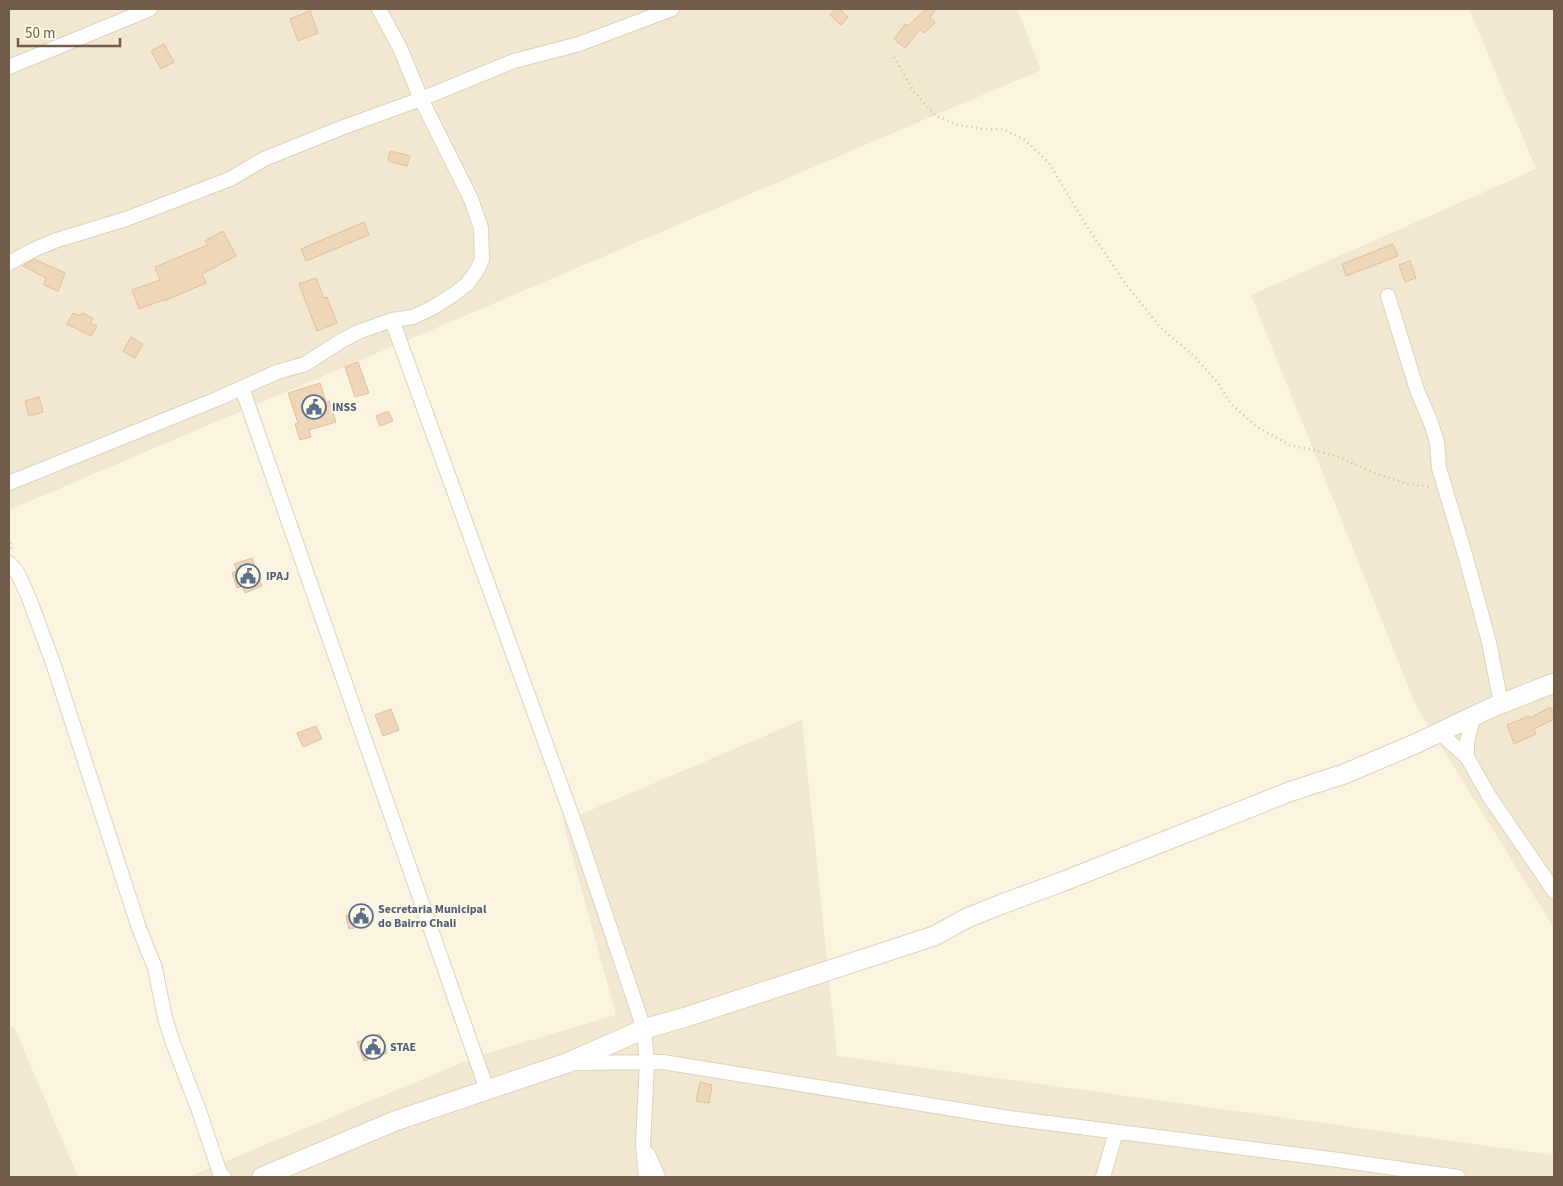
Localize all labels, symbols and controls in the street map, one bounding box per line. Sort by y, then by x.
scale bar [18,15,120,47]
text: 50 m [25,23,55,44]
public building icon: INSS [301,394,327,420]
place label: INSS [332,399,357,416]
public building icon: IPAJ [235,563,261,589]
place label: IPAJ [266,568,289,585]
place label: Secretaria Municipal do Bairro Chali [378,901,487,932]
public building icon: Secretaria Municipal do Bairro Chali [348,903,374,929]
public building icon: STAE [360,1034,386,1060]
place label: STAE [390,1039,416,1056]

